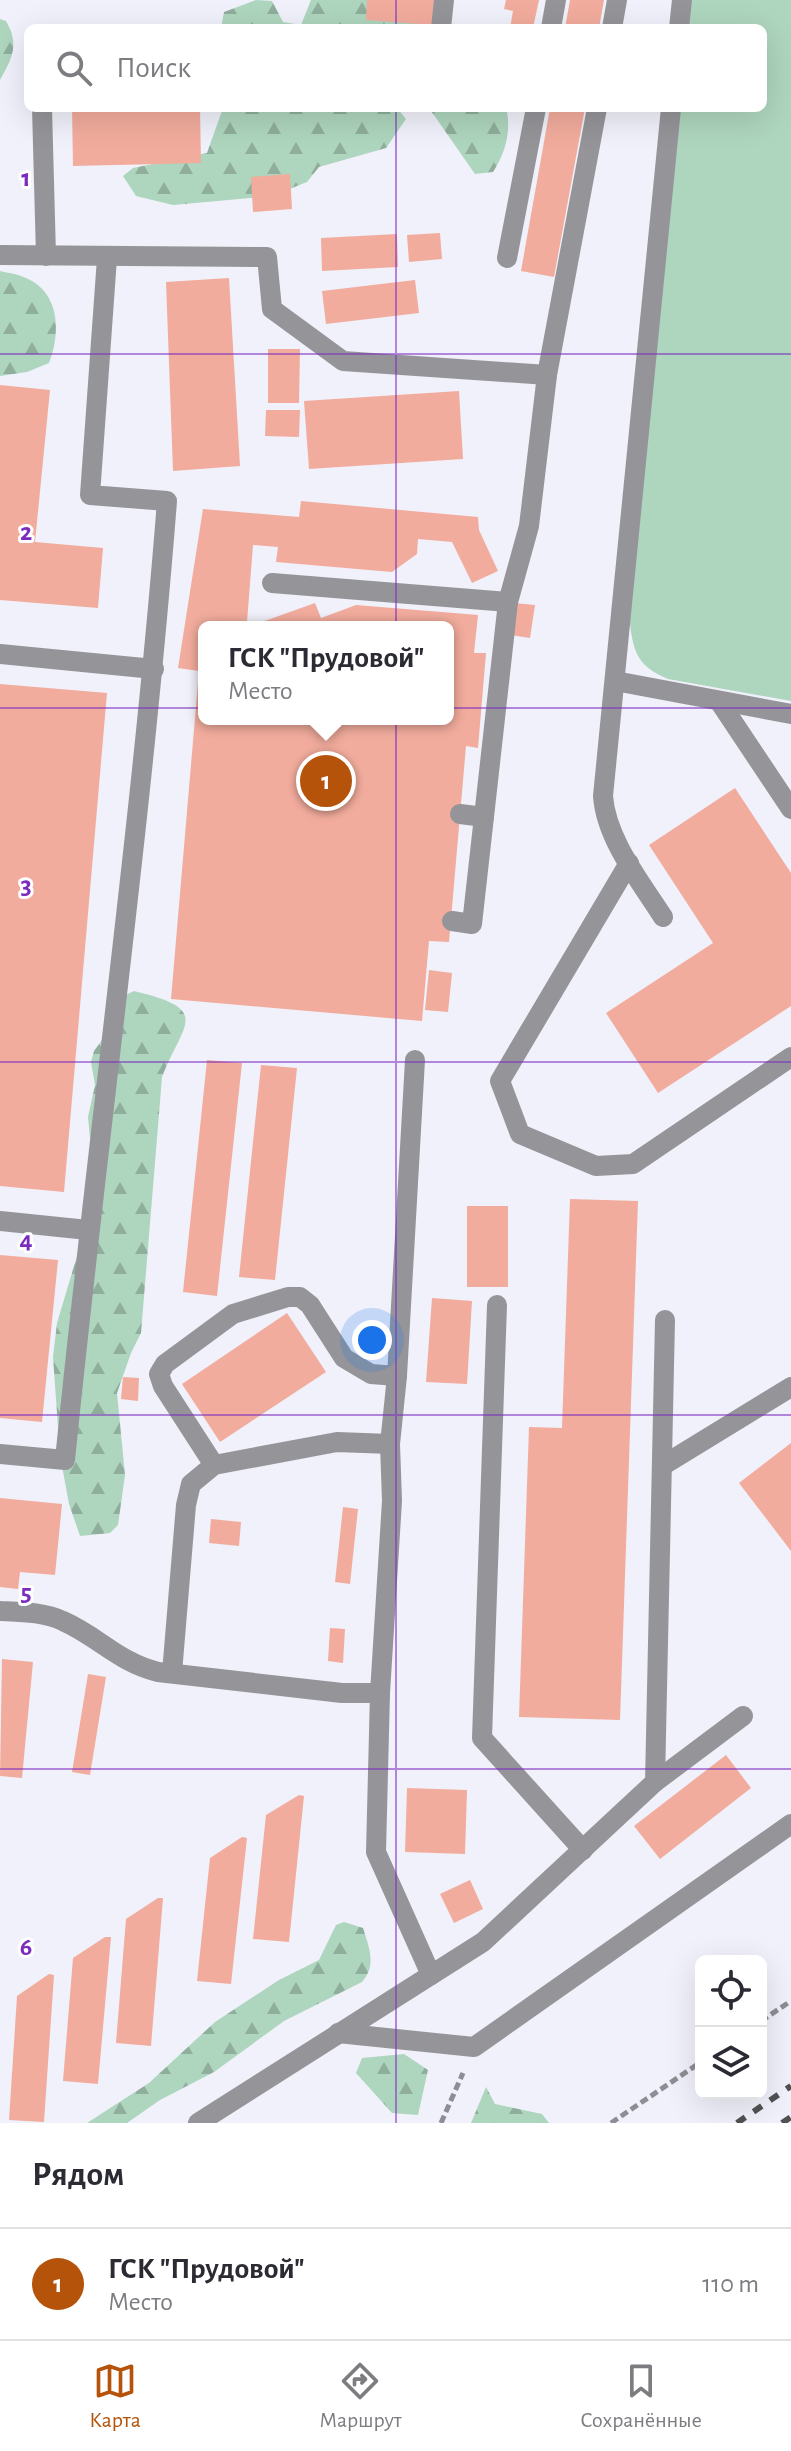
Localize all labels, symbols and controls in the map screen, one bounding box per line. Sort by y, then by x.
search box [24,24,767,112]
icon: search [52,46,96,90]
text: Поиск [116,53,191,83]
text: 1 [21,165,31,191]
text: 2 [20,519,32,545]
popup [198,621,454,725]
text: ГСК "Прудовой" [228,643,424,673]
text: Место [228,678,293,704]
pin: 1 [300,751,352,811]
text: 3 [20,873,32,899]
text: 4 [19,1227,33,1253]
your location [352,1320,392,1360]
text: 5 [20,1580,32,1606]
text: 6 [20,1934,32,1960]
map controls [695,1955,767,2099]
button: locate [695,1955,767,2027]
button: layers [695,2027,767,2099]
text: Рядом [32,2158,124,2192]
text: ГСК "Прудовой" [108,2254,305,2284]
text: 1 [53,2271,63,2297]
text: 110 m [702,2271,759,2297]
text: Место [108,2289,173,2315]
tab: Карта [89,2359,141,2433]
tab: Маршрут [319,2359,402,2433]
tab: Сохранённые [580,2359,702,2433]

